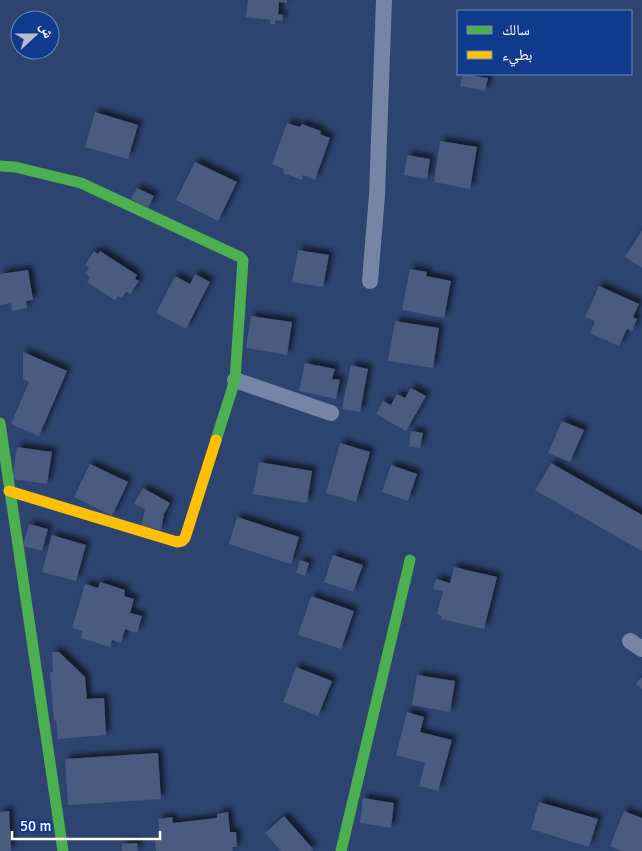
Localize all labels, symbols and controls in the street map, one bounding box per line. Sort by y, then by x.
north arrow [10,10,60,60]
legend [457,10,632,75]
text: ش [36,21,57,41]
text: سالك [502,21,530,39]
text: بطيء [502,46,532,67]
scale bar [12,808,160,840]
text: 50 m [20,817,51,835]

